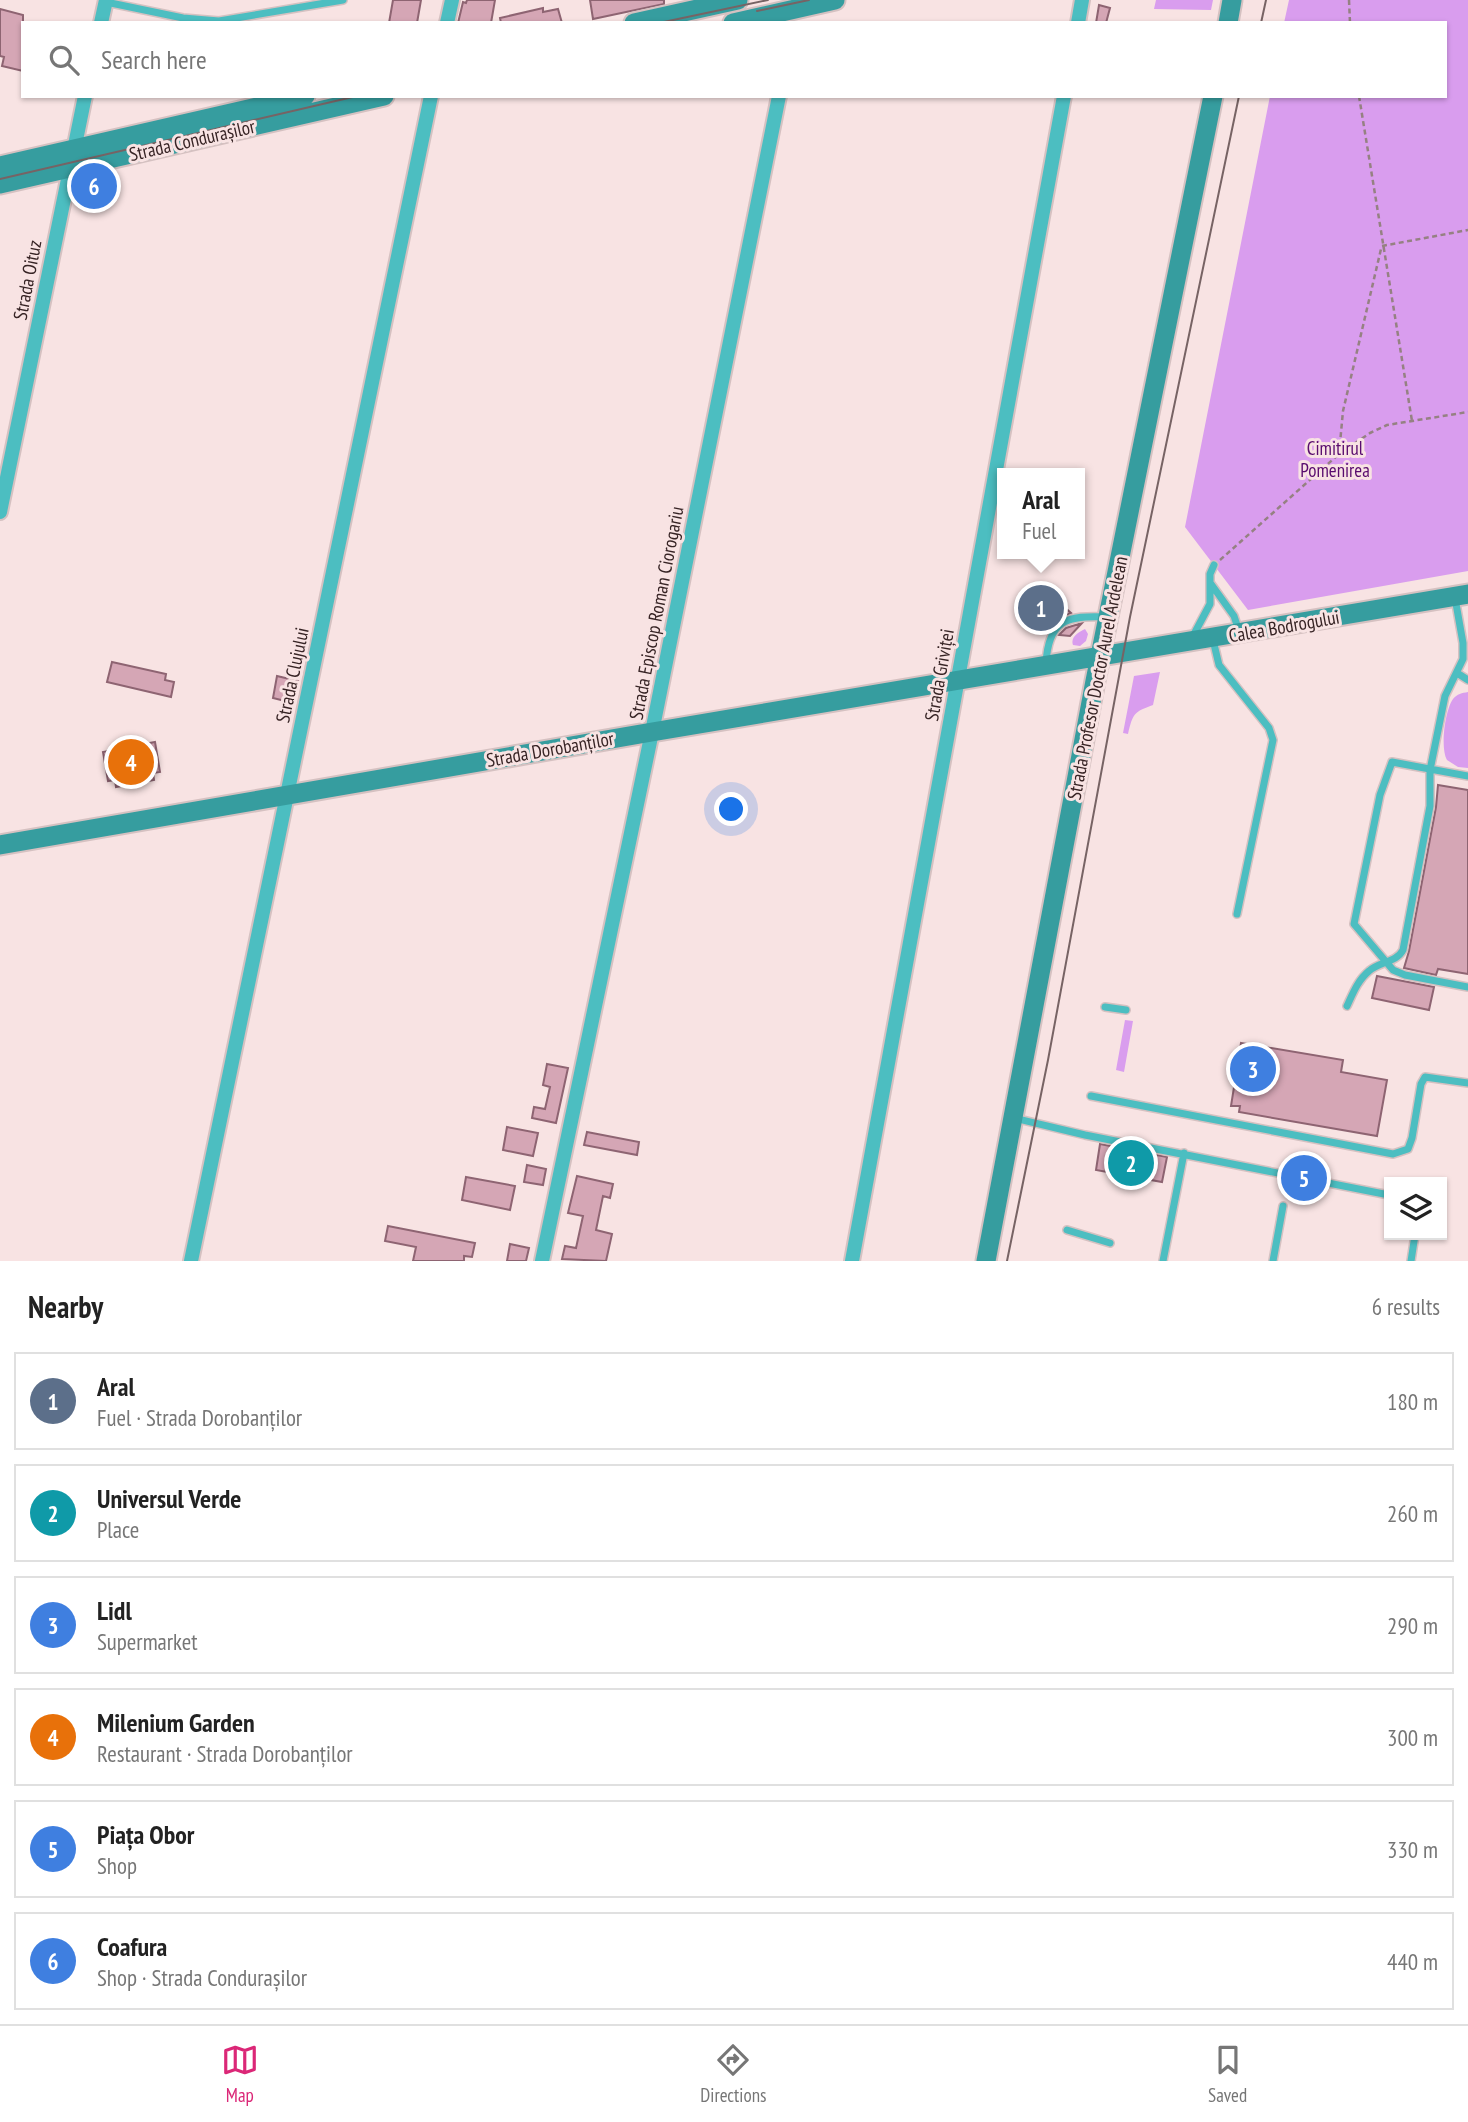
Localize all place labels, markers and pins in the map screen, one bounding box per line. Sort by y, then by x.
pin: 6 [71,160,117,212]
pin: 1 [1018,582,1064,634]
pin: 4 [108,736,154,788]
pin: 3 [1230,1043,1276,1095]
pin: 2 [1108,1137,1154,1189]
pin: 5 [1281,1152,1327,1204]

